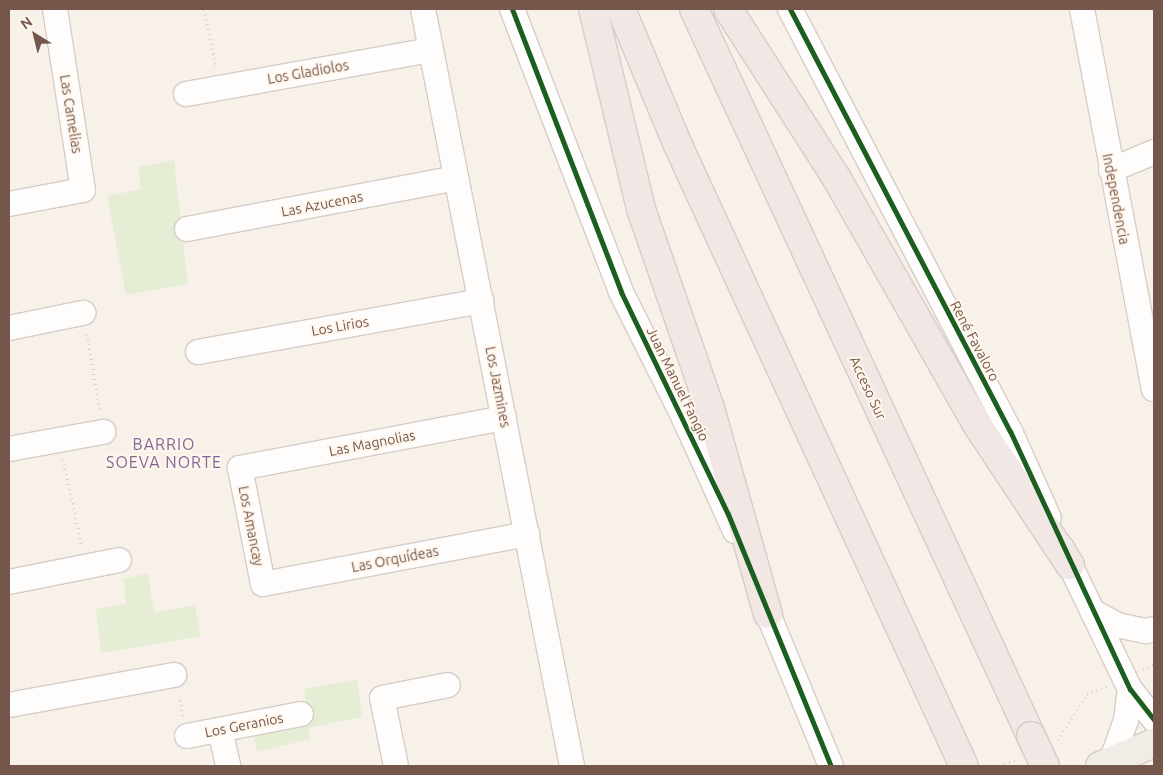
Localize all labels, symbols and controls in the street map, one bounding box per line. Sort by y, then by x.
north arrow [10,10,60,60]
text: N [17,13,35,32]
street label: Los Gladiolos [266,57,350,87]
street label: Las Camelias [56,73,86,155]
street label: Independencia [1099,152,1133,246]
street label: Las Azucenas [280,188,364,220]
street label: René Favaloro [947,298,1003,384]
street label: Los Lirios [310,313,370,339]
street label: Juan Manuel Fangio [643,324,713,444]
street label: Los Jazmines [482,345,514,429]
street label: Acceso Sur [846,354,890,422]
street label: Las Magnolias [327,426,417,460]
district label: BARRIO SOEVA NORTE [105,434,223,472]
street label: Los Amancay [235,484,267,568]
street label: Las Orquídeas [350,542,440,576]
street label: Los Geranios [203,709,285,741]

